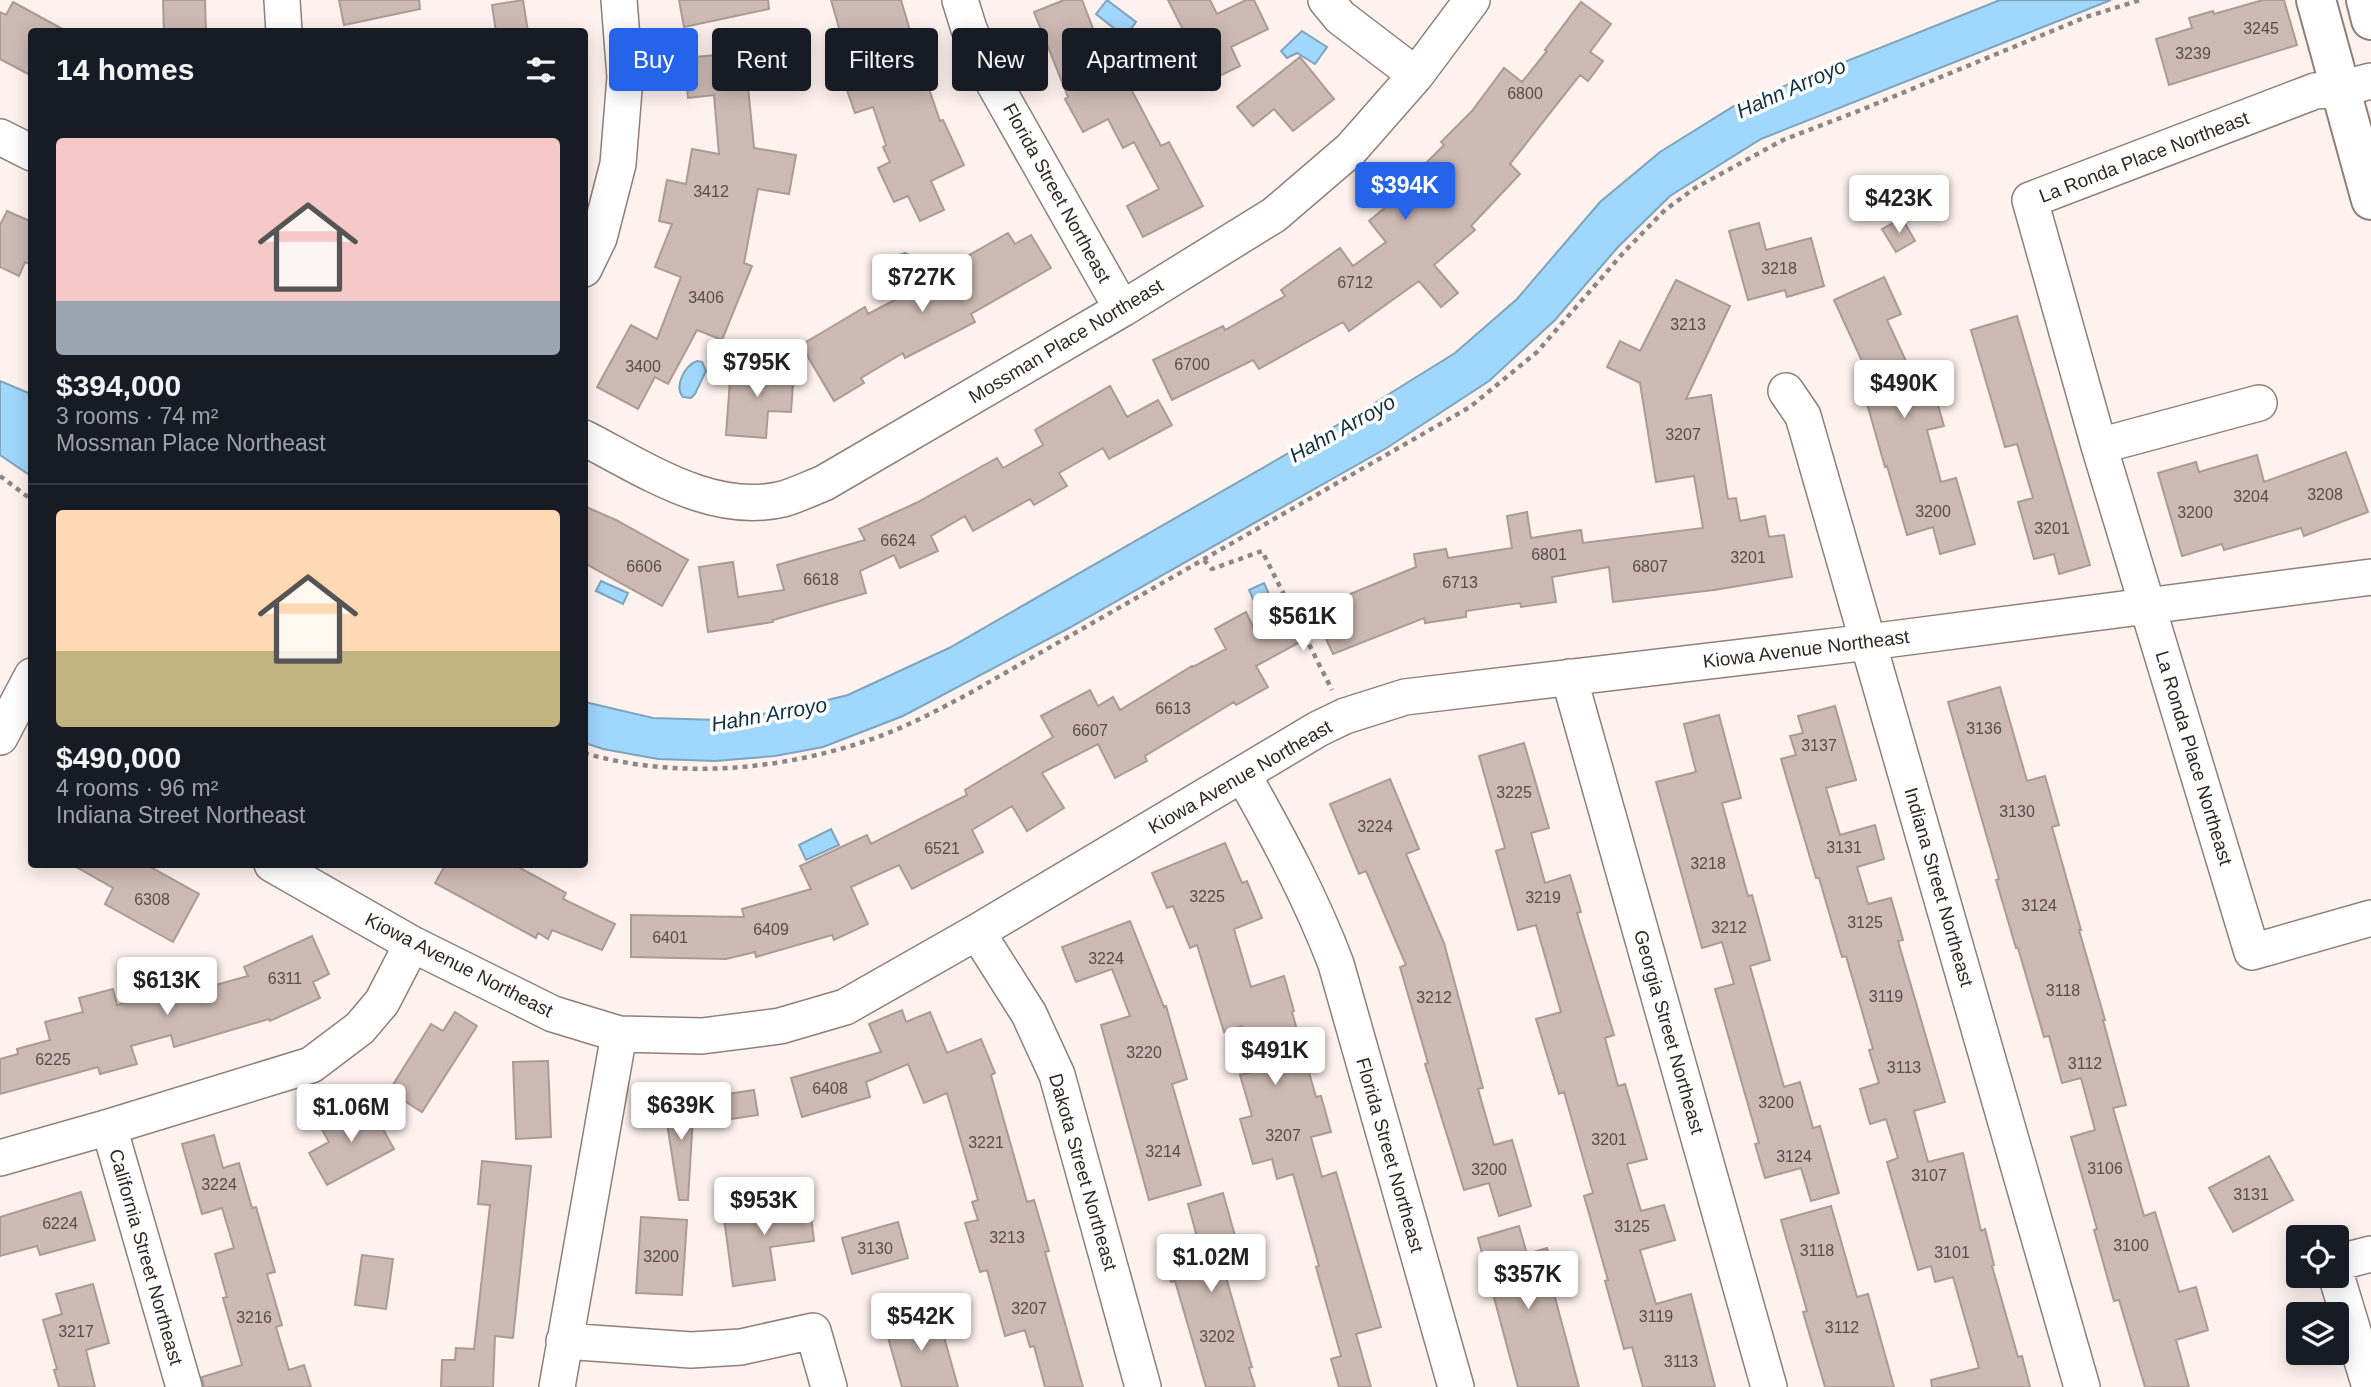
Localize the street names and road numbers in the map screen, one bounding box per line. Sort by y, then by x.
street label: Florida Street Northeast [999,100,1115,287]
street label: La Ronda Place Northeast [2036,107,2252,207]
street label: Mossman Place Northeast [965,274,1168,407]
street label: Kiowa Avenue Northeast [1702,626,1911,672]
street label: La Ronda Place Northeast [2151,648,2237,868]
street label: Kiowa Avenue Northeast [1145,716,1336,838]
street label: Indiana Street Northeast [1901,785,1978,990]
street label: Kiowa Avenue Northeast [362,908,557,1022]
street label: Georgia Street Northeast [1630,928,1708,1137]
street label: Florida Street Northeast [1352,1055,1428,1256]
street label: Dakota Street Northeast [1045,1071,1121,1274]
street label: California Street Northeast [105,1146,187,1368]

